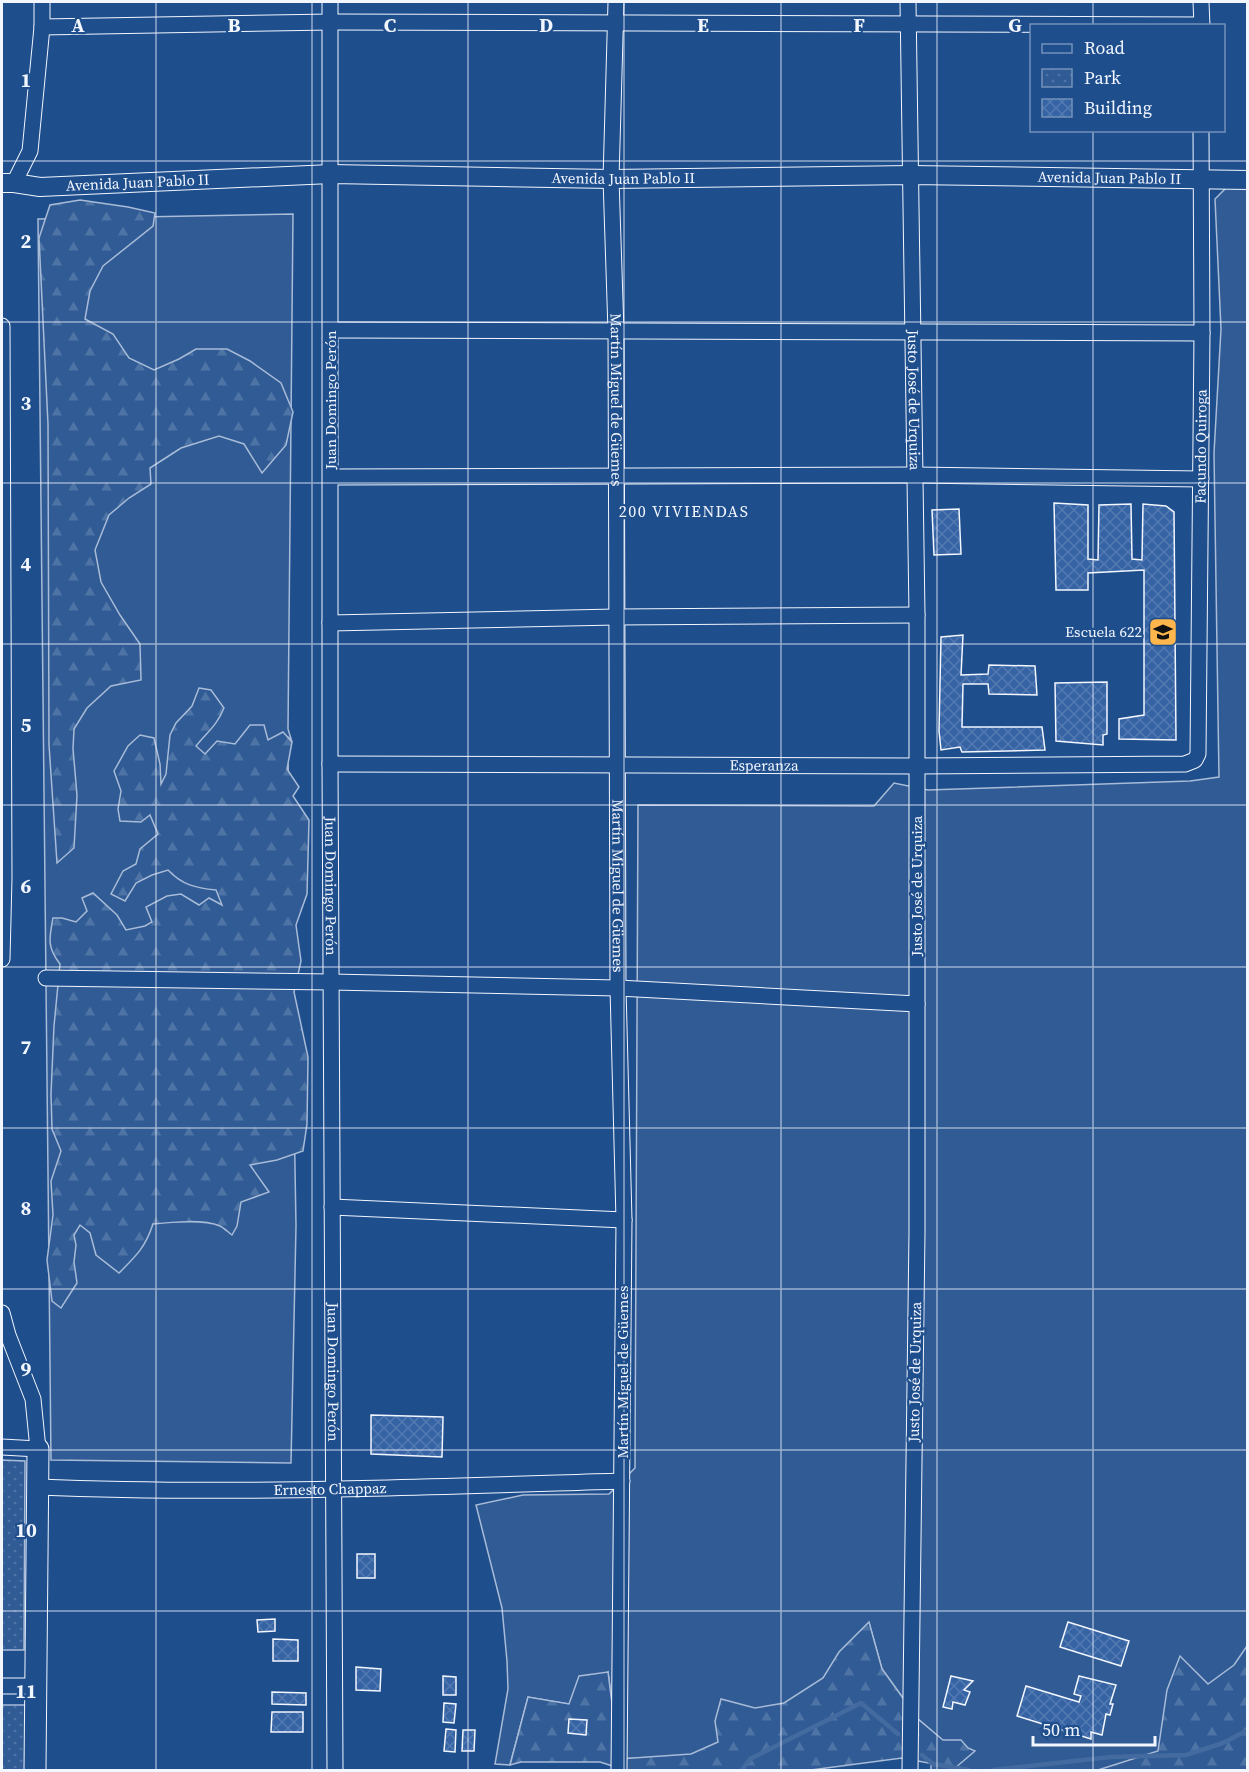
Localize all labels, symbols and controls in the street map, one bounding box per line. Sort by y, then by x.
text: A [71,11,85,39]
text: B [227,11,241,39]
text: C [384,11,396,39]
text: D [539,11,553,39]
text: E [697,11,709,39]
text: F [853,11,865,39]
text: G [1008,11,1022,39]
legend [1030,24,1225,132]
text: Road [1084,35,1125,60]
text: Park [1084,65,1121,90]
text: 1 [21,66,31,94]
text: Building [1084,95,1152,120]
street label: Avenida Juan Pablo II [1037,166,1181,189]
street label: Avenida Juan Pablo II [551,167,695,189]
street label: Avenida Juan Pablo II [65,168,210,196]
text: 2 [21,227,32,255]
street label: Martín Miguel de Güemes [605,313,627,486]
street label: Justo José de Urquiza [903,328,926,471]
street label: Juan Domingo Perón [320,330,341,471]
text: 3 [21,389,32,417]
street label: Facundo Quiroga [1189,389,1211,504]
district label: 200 VIVIENDAS [619,500,749,522]
text: 4 [21,550,32,578]
school or university icon: Escuela 622 [1147,616,1179,648]
place label: Escuela 622 [1065,621,1142,642]
text: 5 [21,711,32,739]
street label: Esperanza [729,754,799,776]
street label: Martín Miguel de Güemes [607,799,629,972]
street label: Juan Domingo Perón [320,815,342,956]
street label: Justo José de Urquiza [906,815,927,957]
text: 6 [21,872,32,900]
text: 7 [21,1033,32,1061]
text: 8 [21,1194,31,1222]
street label: Martín Miguel de Güemes [612,1286,633,1458]
street label: Juan Domingo Perón [323,1301,344,1442]
street label: Justo José de Urquiza [903,1301,926,1443]
text: 9 [21,1355,32,1383]
street label: Ernesto Chappaz [273,1477,387,1500]
text: 10 [15,1516,37,1544]
text: 11 [15,1677,37,1705]
scale bar [1033,1709,1154,1747]
text: 50 m [1042,1717,1080,1742]

